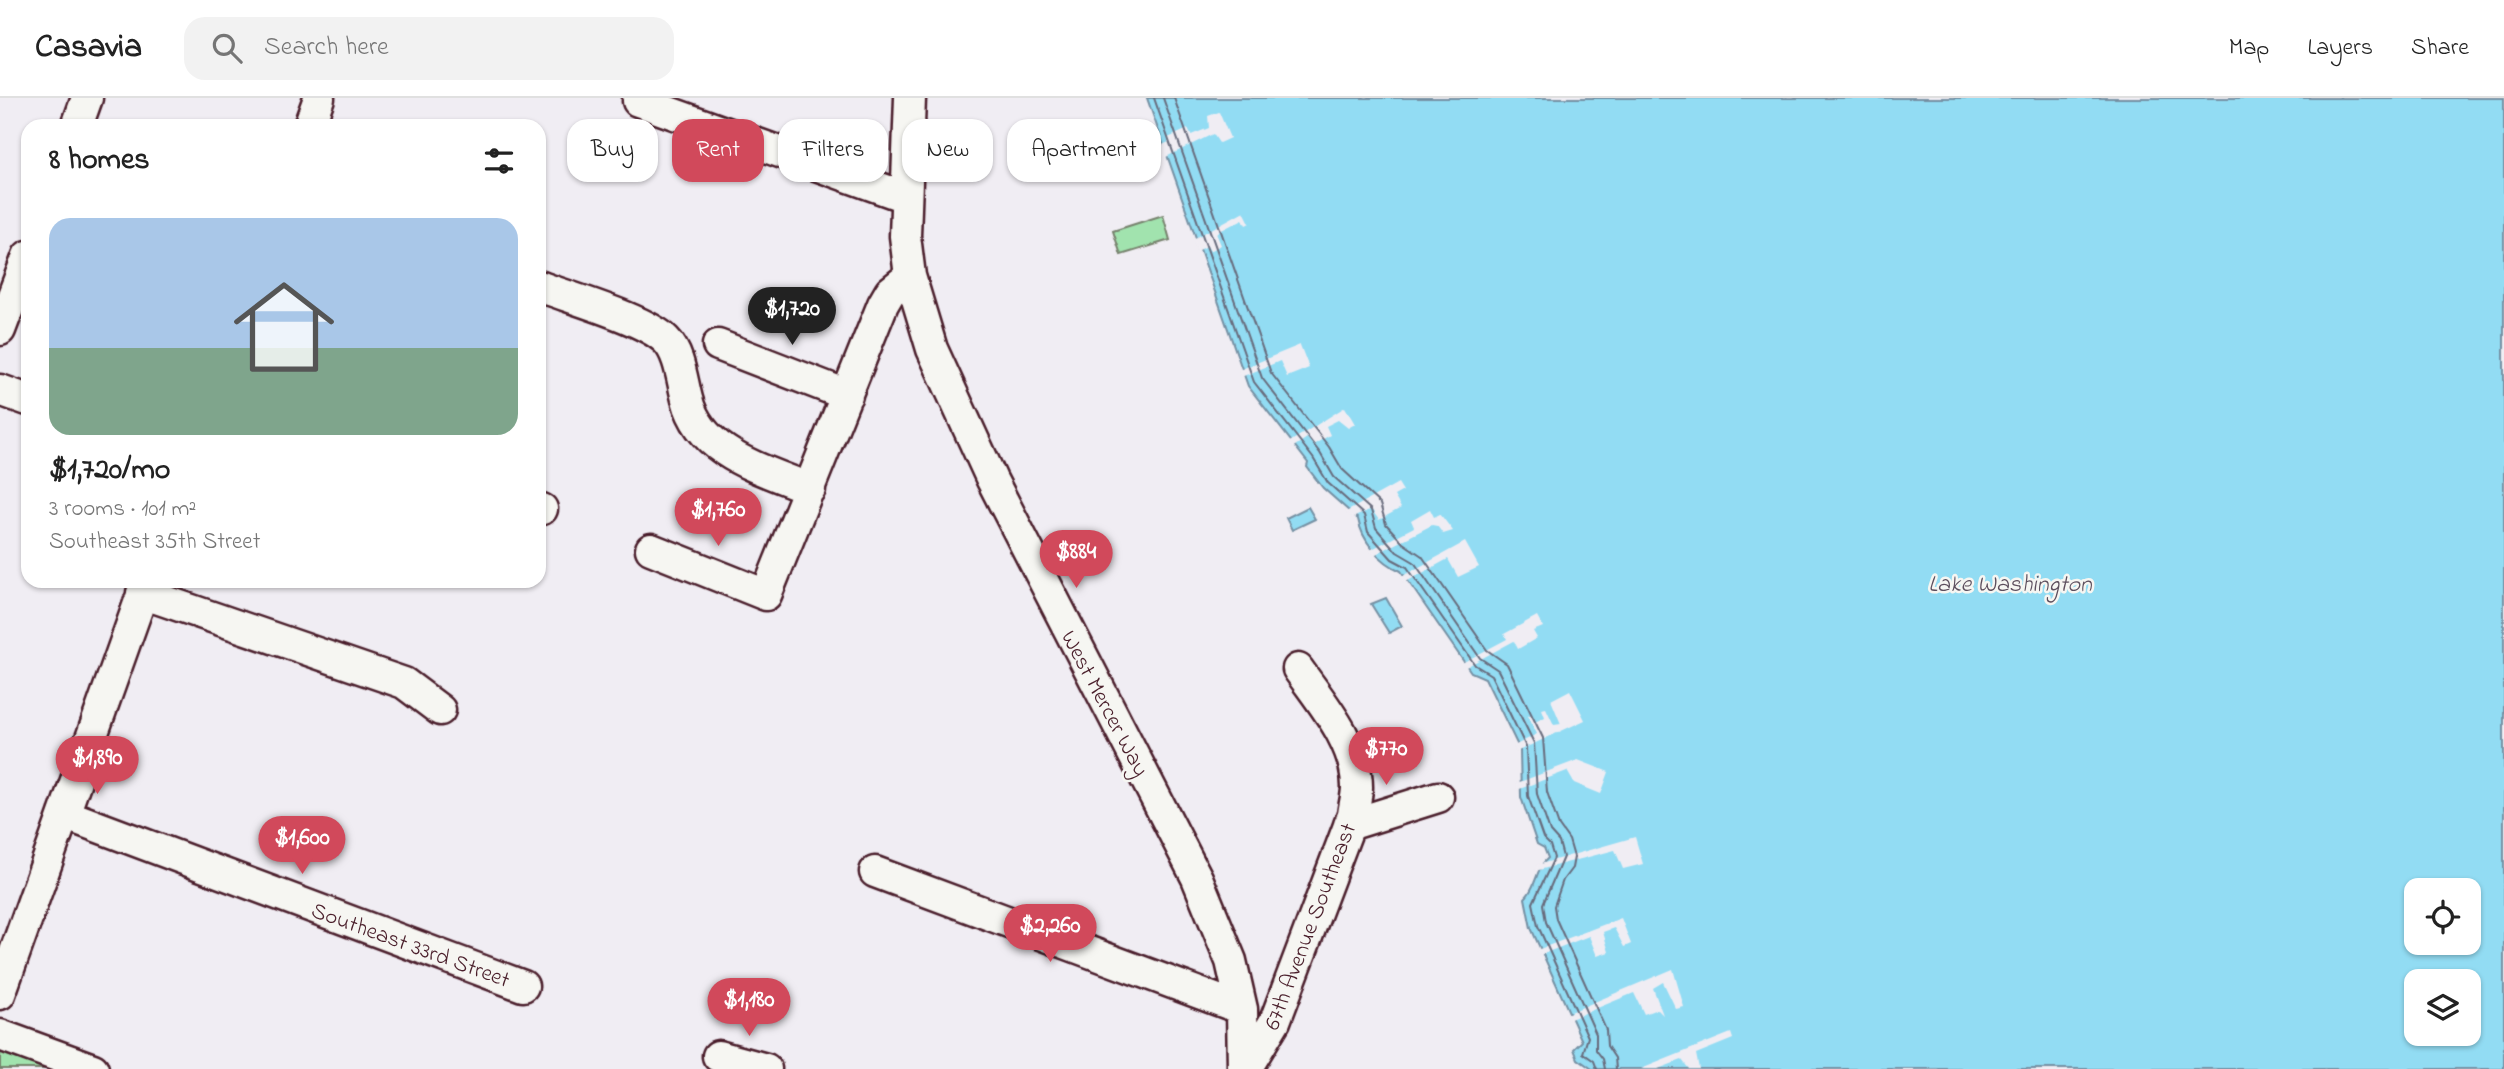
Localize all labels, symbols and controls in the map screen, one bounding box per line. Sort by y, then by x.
search box [184,17,674,80]
text: Casavia [35,24,142,72]
icon: search [208,29,246,67]
text: Search here [264,29,389,67]
text: Map [2229,31,2269,66]
text: Layers [2307,31,2373,66]
text: Share [2411,31,2469,66]
chip: Buy [567,119,658,182]
chip: Rent [672,119,764,182]
chip: Filters [778,119,888,182]
chip: New [902,119,993,182]
chip: Apartment [1007,119,1161,182]
text: 8 homes [49,139,150,183]
icon: filters [480,142,518,180]
icon: home [221,264,347,390]
pin: $1,720 [735,288,849,347]
text: $1,720 [764,293,820,326]
text: $1,720/mo [49,449,170,493]
pin: $1,760 [661,489,775,548]
text: 3 rooms · 101 m² [49,493,196,526]
text: $1,760 [691,494,745,527]
text: Southeast 35th Street [49,526,260,559]
pin: $884 [1035,531,1117,590]
text: $884 [1056,536,1096,569]
water label: Lake Washington [1928,568,2093,603]
street label: West Mercer Way [1050,625,1156,784]
pin: $770 [1345,728,1427,787]
text: $770 [1365,733,1407,766]
pin: $1,890 [40,736,154,796]
text: $1,890 [72,742,122,775]
pin: $1,600 [245,816,359,876]
street label: 67th Avenue Southeast [1257,818,1366,1035]
text: $1,600 [274,822,330,855]
map controls [2404,878,2481,1046]
button: locate [2404,878,2481,955]
street label: Southeast 33rd Street [306,895,514,998]
pin: $2,260 [993,904,1107,964]
text: $2,260 [1020,910,1080,943]
button: layers [2404,969,2481,1046]
pin: $1,180 [692,978,806,1038]
text: $1,180 [723,984,775,1017]

